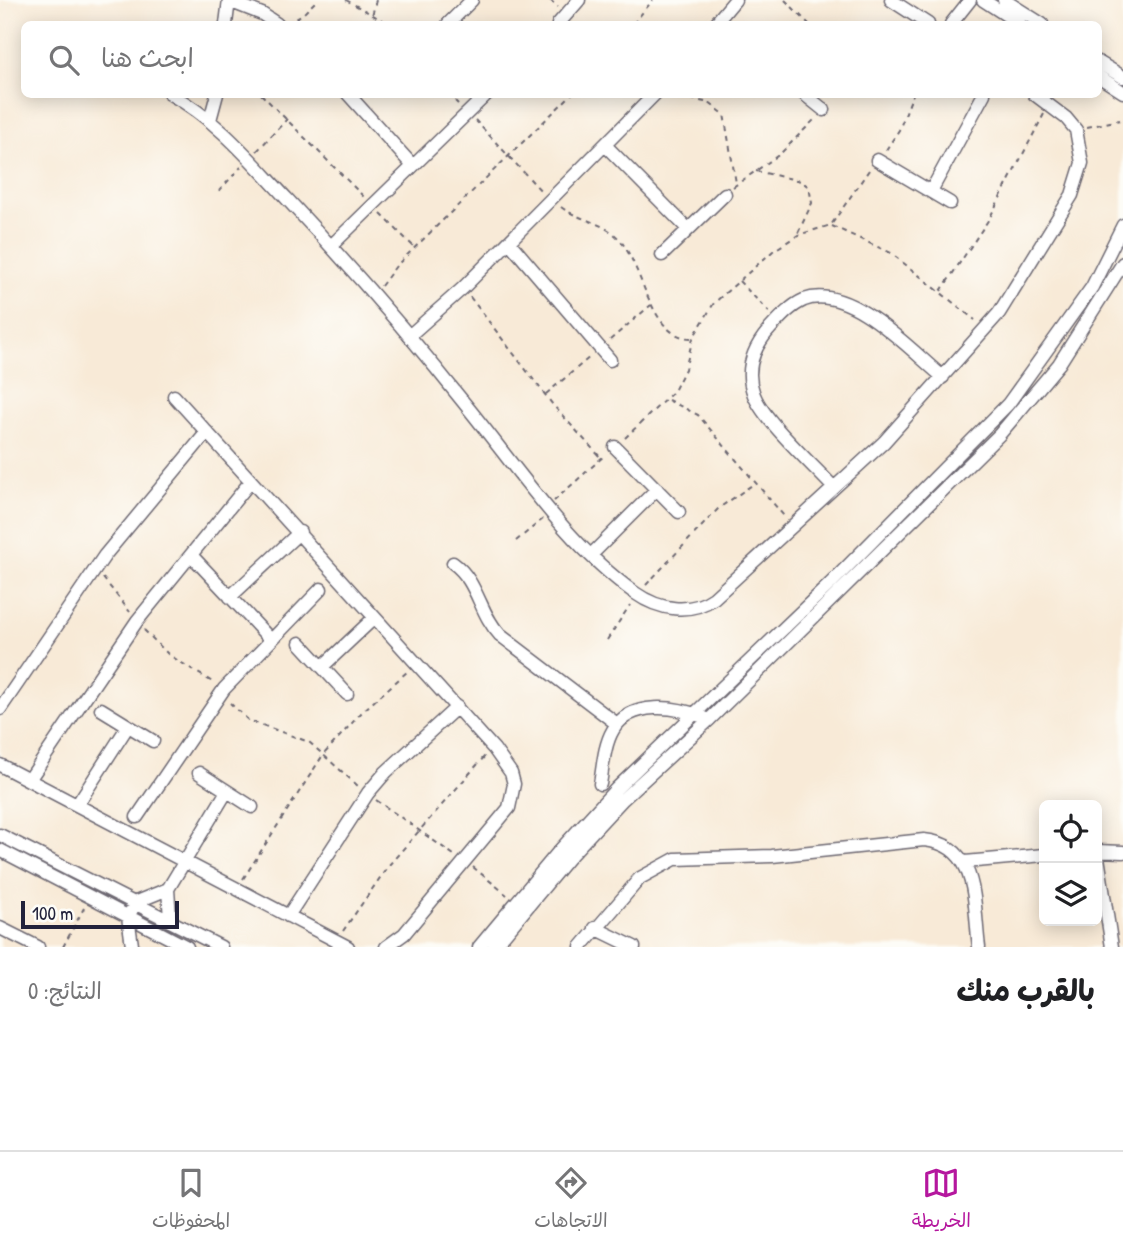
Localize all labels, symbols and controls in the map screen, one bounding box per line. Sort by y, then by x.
search box [21,21,1102,98]
text: ابحث هنا [101,40,194,75]
icon: search [45,41,83,79]
map controls [1039,800,1102,926]
button: locate [1039,800,1102,863]
button: layers [1039,863,1102,926]
scale bar [21,898,178,930]
text: 100 m [32,900,73,926]
text: بالقرب منك [957,970,1095,1010]
text: النتائج: 0 [28,975,102,1006]
tab: المحفوظات [152,1164,230,1237]
tab: الاتجاهات [534,1164,608,1237]
tab: الخريطة [912,1164,971,1237]

